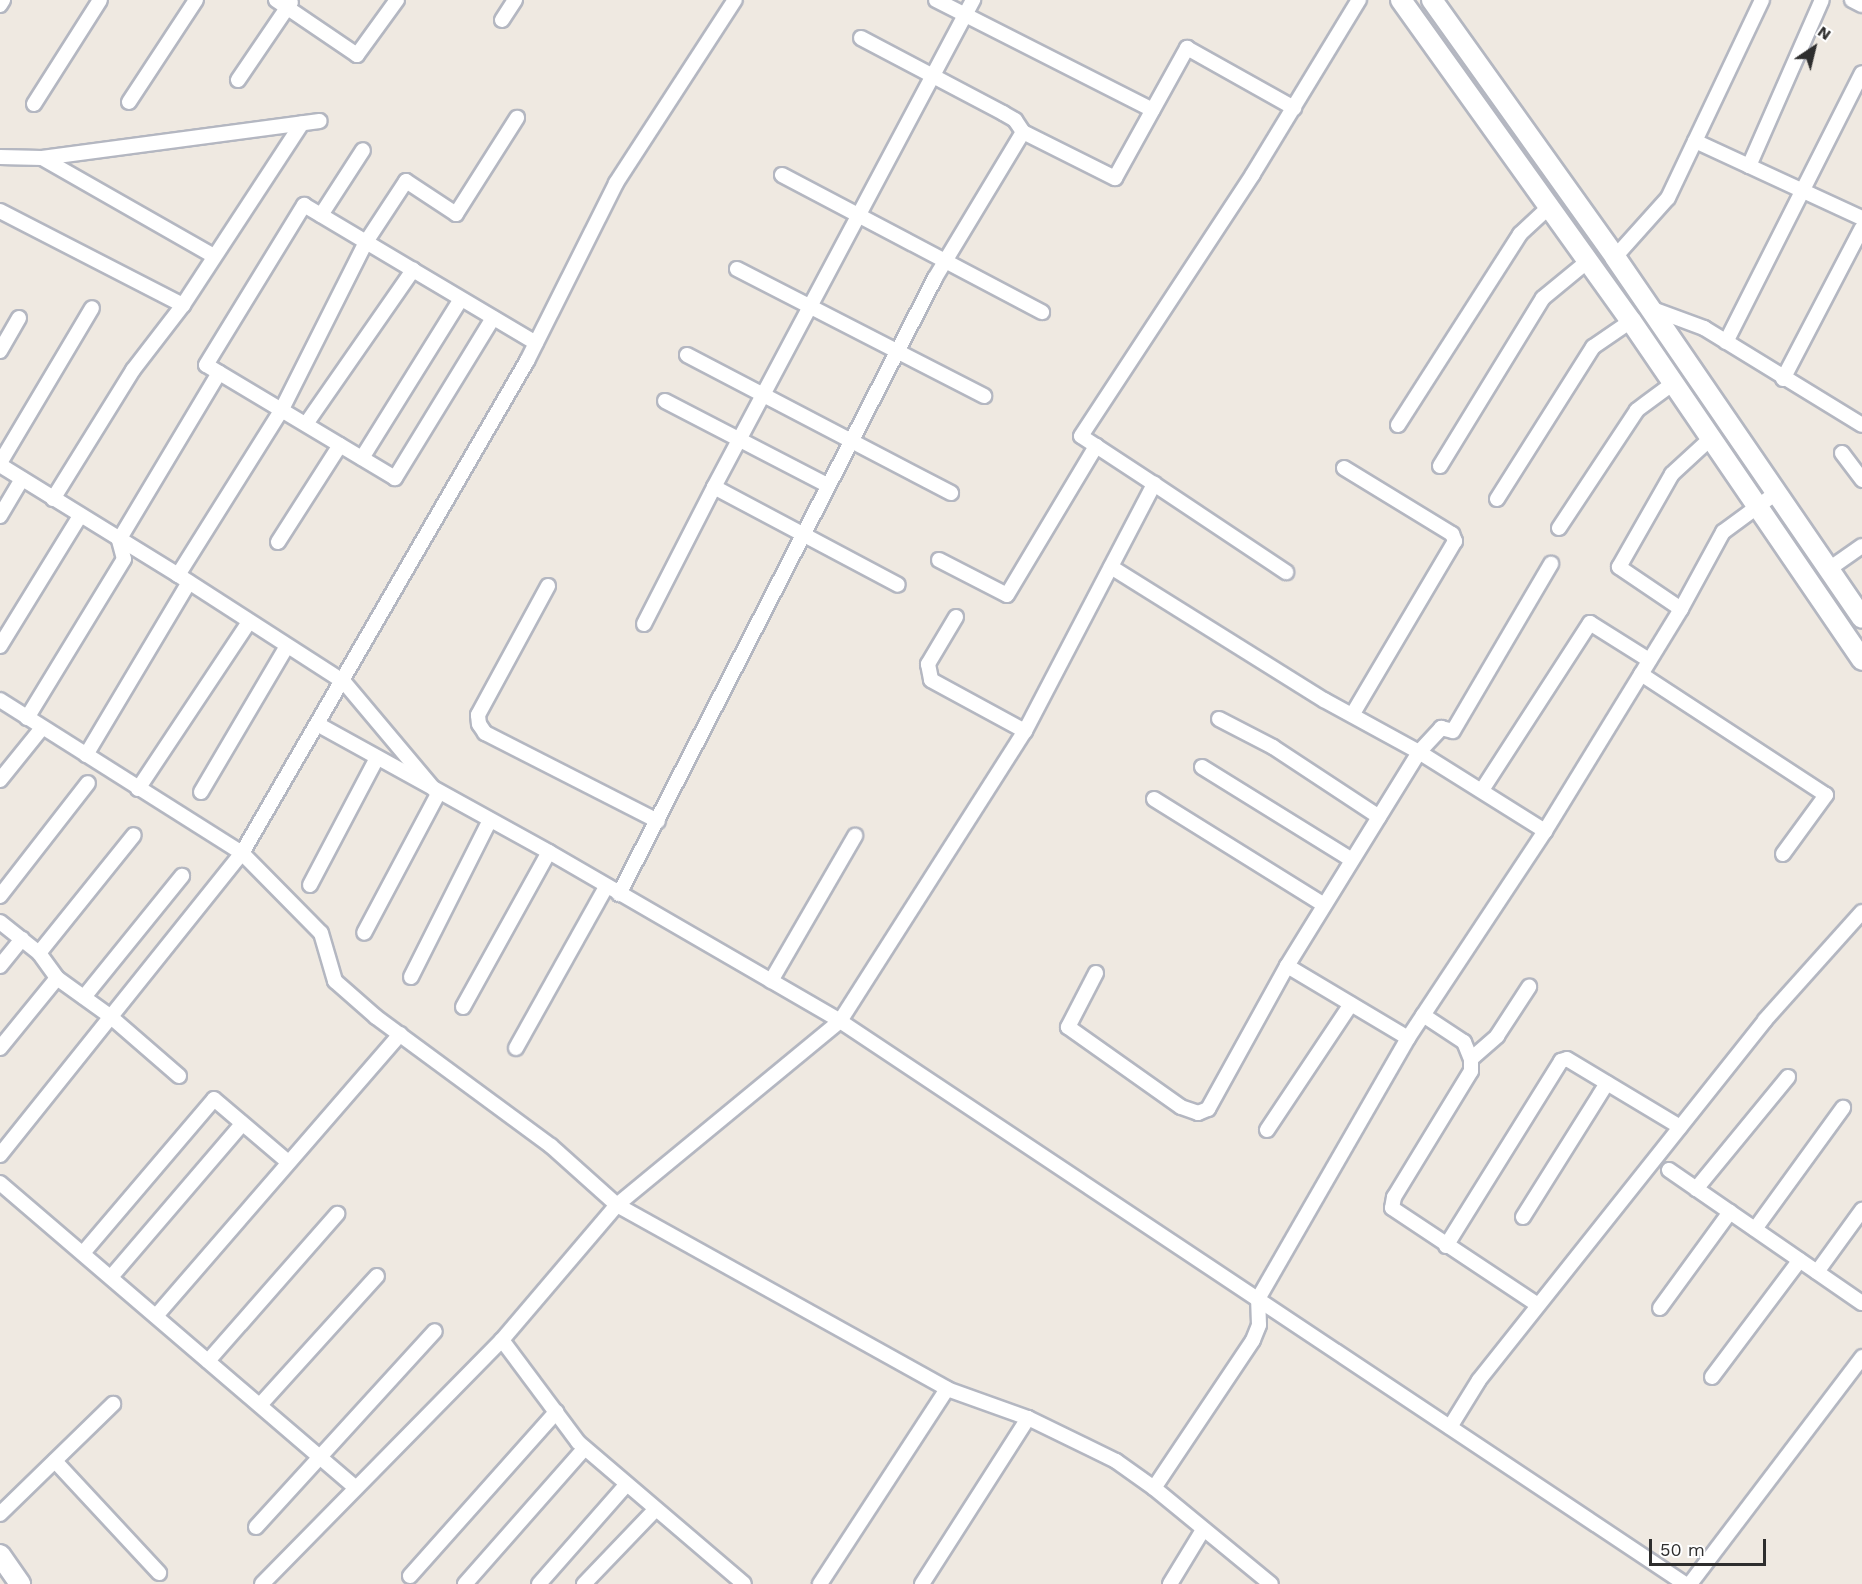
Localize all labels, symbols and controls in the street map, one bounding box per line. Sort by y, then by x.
north arrow [1784,18,1844,78]
text: N [1814,22,1835,44]
scale bar [1652,1527,1769,1565]
text: 50 m [1660,1539,1705,1560]

